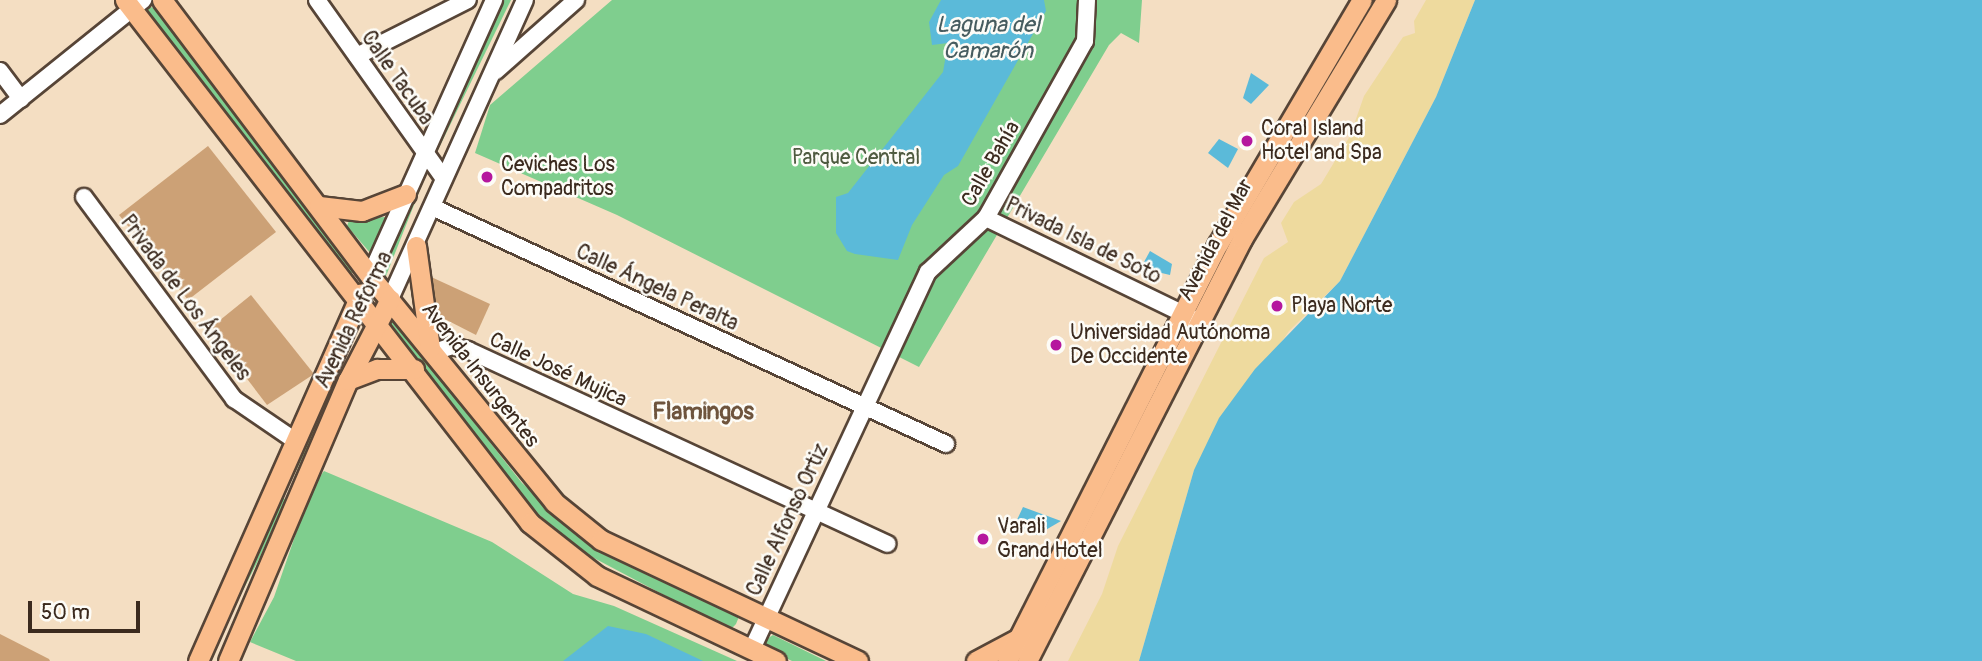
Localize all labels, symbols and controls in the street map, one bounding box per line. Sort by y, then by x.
water label: Laguna del Camarón [936,11,1040,65]
street label: Calle Tacuba [355,26,439,130]
place label: Coral Island Hotel and Spa [1261,116,1382,166]
street label: Calle Bahía [956,117,1026,211]
marker: Coral Island Hotel and Spa [1239,133,1255,149]
park label: Parque Central [792,145,920,171]
place label: Ceviches Los Compadritos [501,152,615,202]
marker: Ceviches Los Compadritos [479,169,495,185]
street label: Avenida del Mar [1173,175,1259,305]
street label: Privada Isla de Soto [1001,192,1165,290]
street label: Privada de Los Ángeles [114,210,256,386]
street label: Calle Ángela Peralta [572,239,742,337]
street label: Avenida Reforma [310,248,398,392]
place label: Playa Norte [1291,293,1392,319]
street label: Avenida Insurgentes [416,298,544,452]
marker: Playa Norte [1269,298,1285,314]
place label: Universidad Autónoma De Occidente [1070,320,1270,370]
street label: Calle José Mujica [485,327,631,413]
marker: Universidad Autónoma De Occidente [1048,337,1064,353]
district label: Flamingos [652,398,754,426]
street label: Calle Alfonso Ortiz [742,440,834,600]
place label: Varali Grand Hotel [997,514,1103,564]
marker: Varali Grand Hotel [975,531,991,547]
scale bar [32,588,144,632]
text: 50 m [41,599,90,626]

